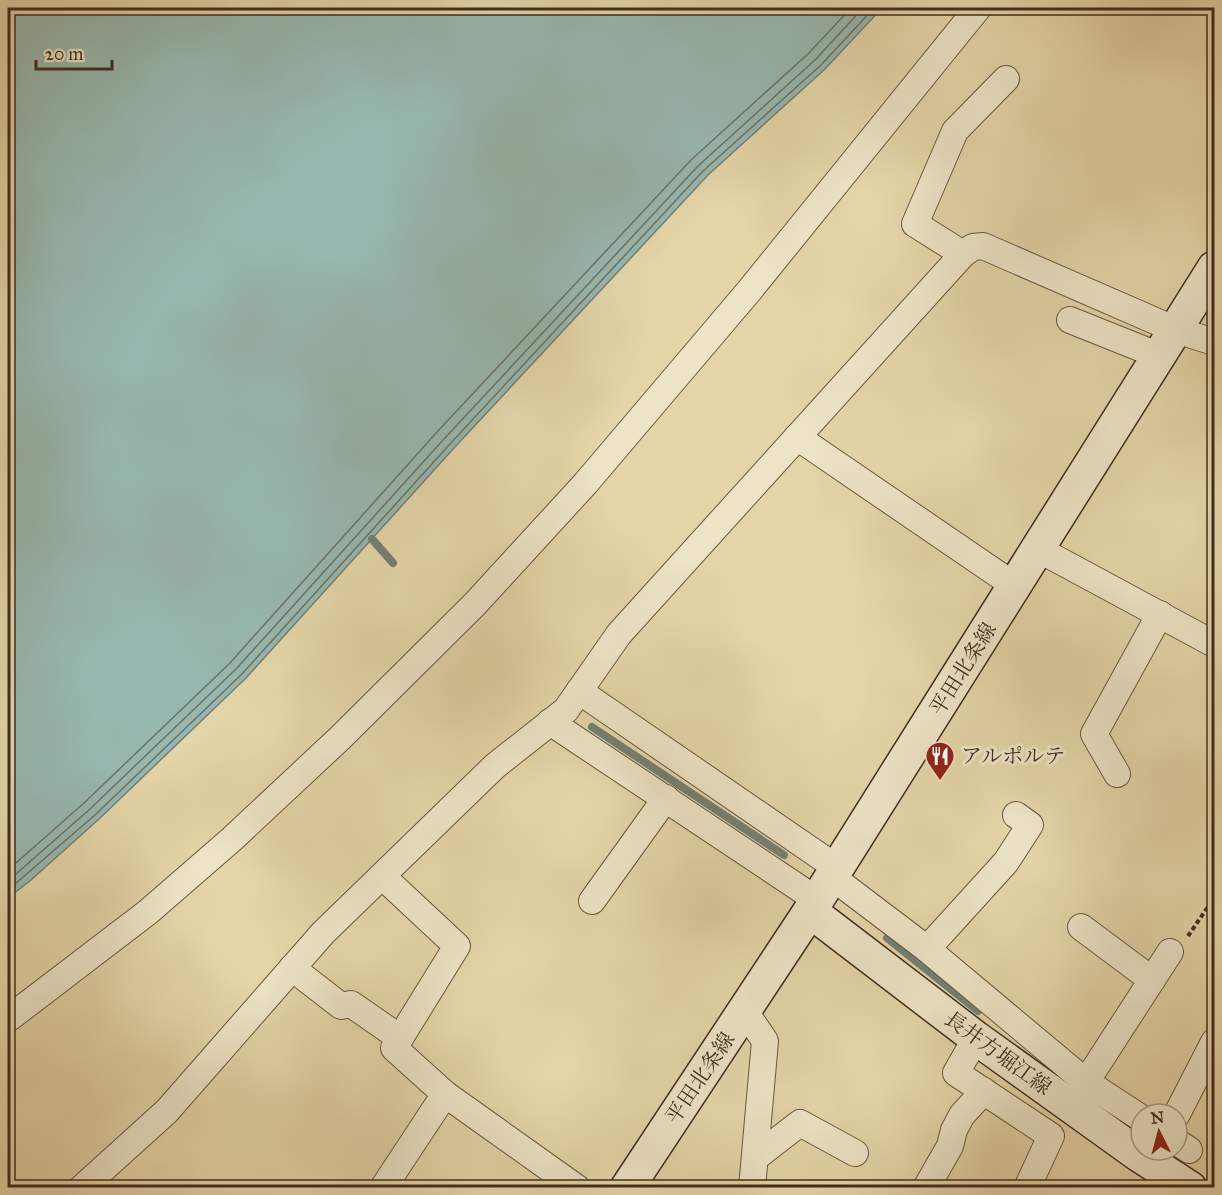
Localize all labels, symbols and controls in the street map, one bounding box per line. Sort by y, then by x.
scale bar [36,33,112,71]
text: 20 m [45,43,83,65]
street label: 平田北条線 [924,618,1002,720]
restaurant icon: アルポルテ [924,740,956,782]
place label: アルポルテ [961,743,1065,769]
street label: 長井方堀江線 [939,1005,1057,1101]
street label: 平田北条線 [660,1027,740,1129]
north arrow [1129,1102,1189,1162]
text: N [1150,1107,1166,1128]

